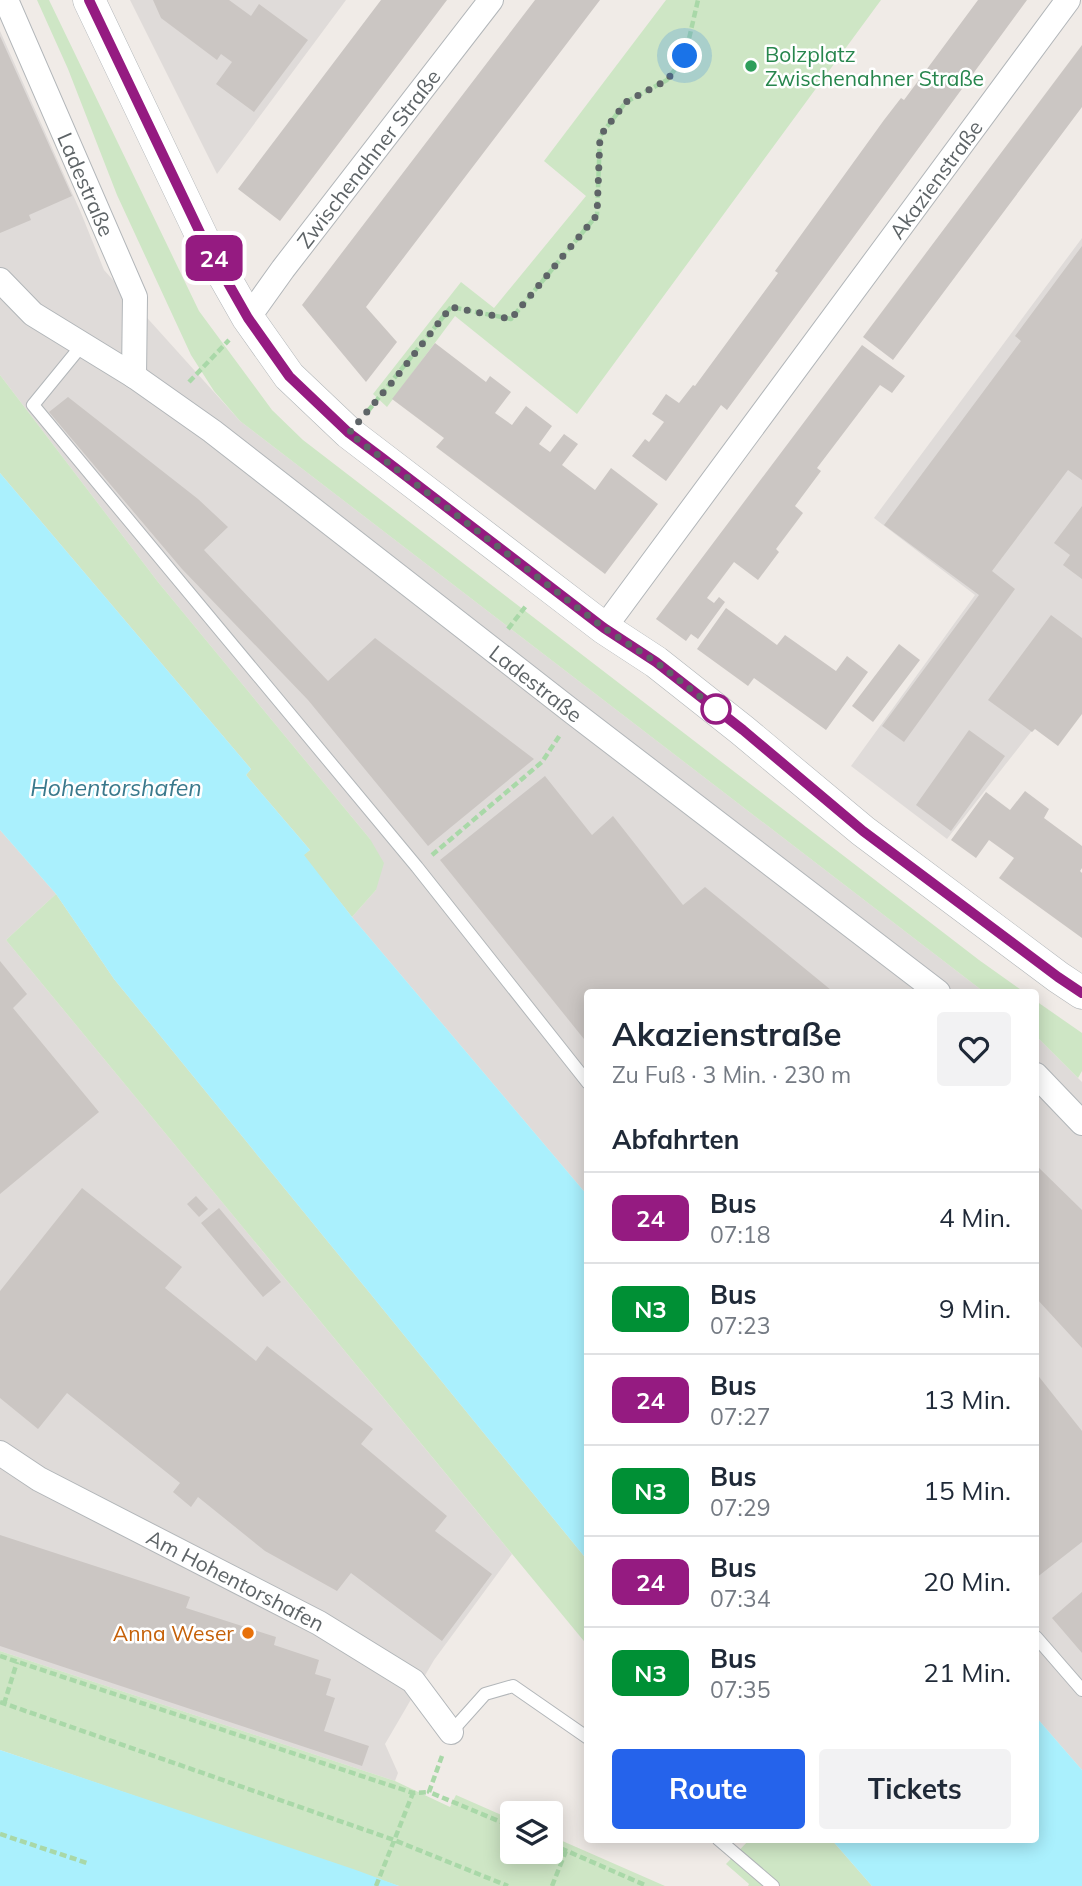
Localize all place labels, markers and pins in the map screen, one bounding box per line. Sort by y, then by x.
place label: Bolzplatz Zwischenahner Straße [765,41,984,91]
marker: Bolzplatz Zwischenahner Straße [743,58,759,74]
unlabelled marker [701,694,731,724]
place label: Anna Weser [113,1620,234,1646]
marker: Anna Weser [240,1625,256,1641]

